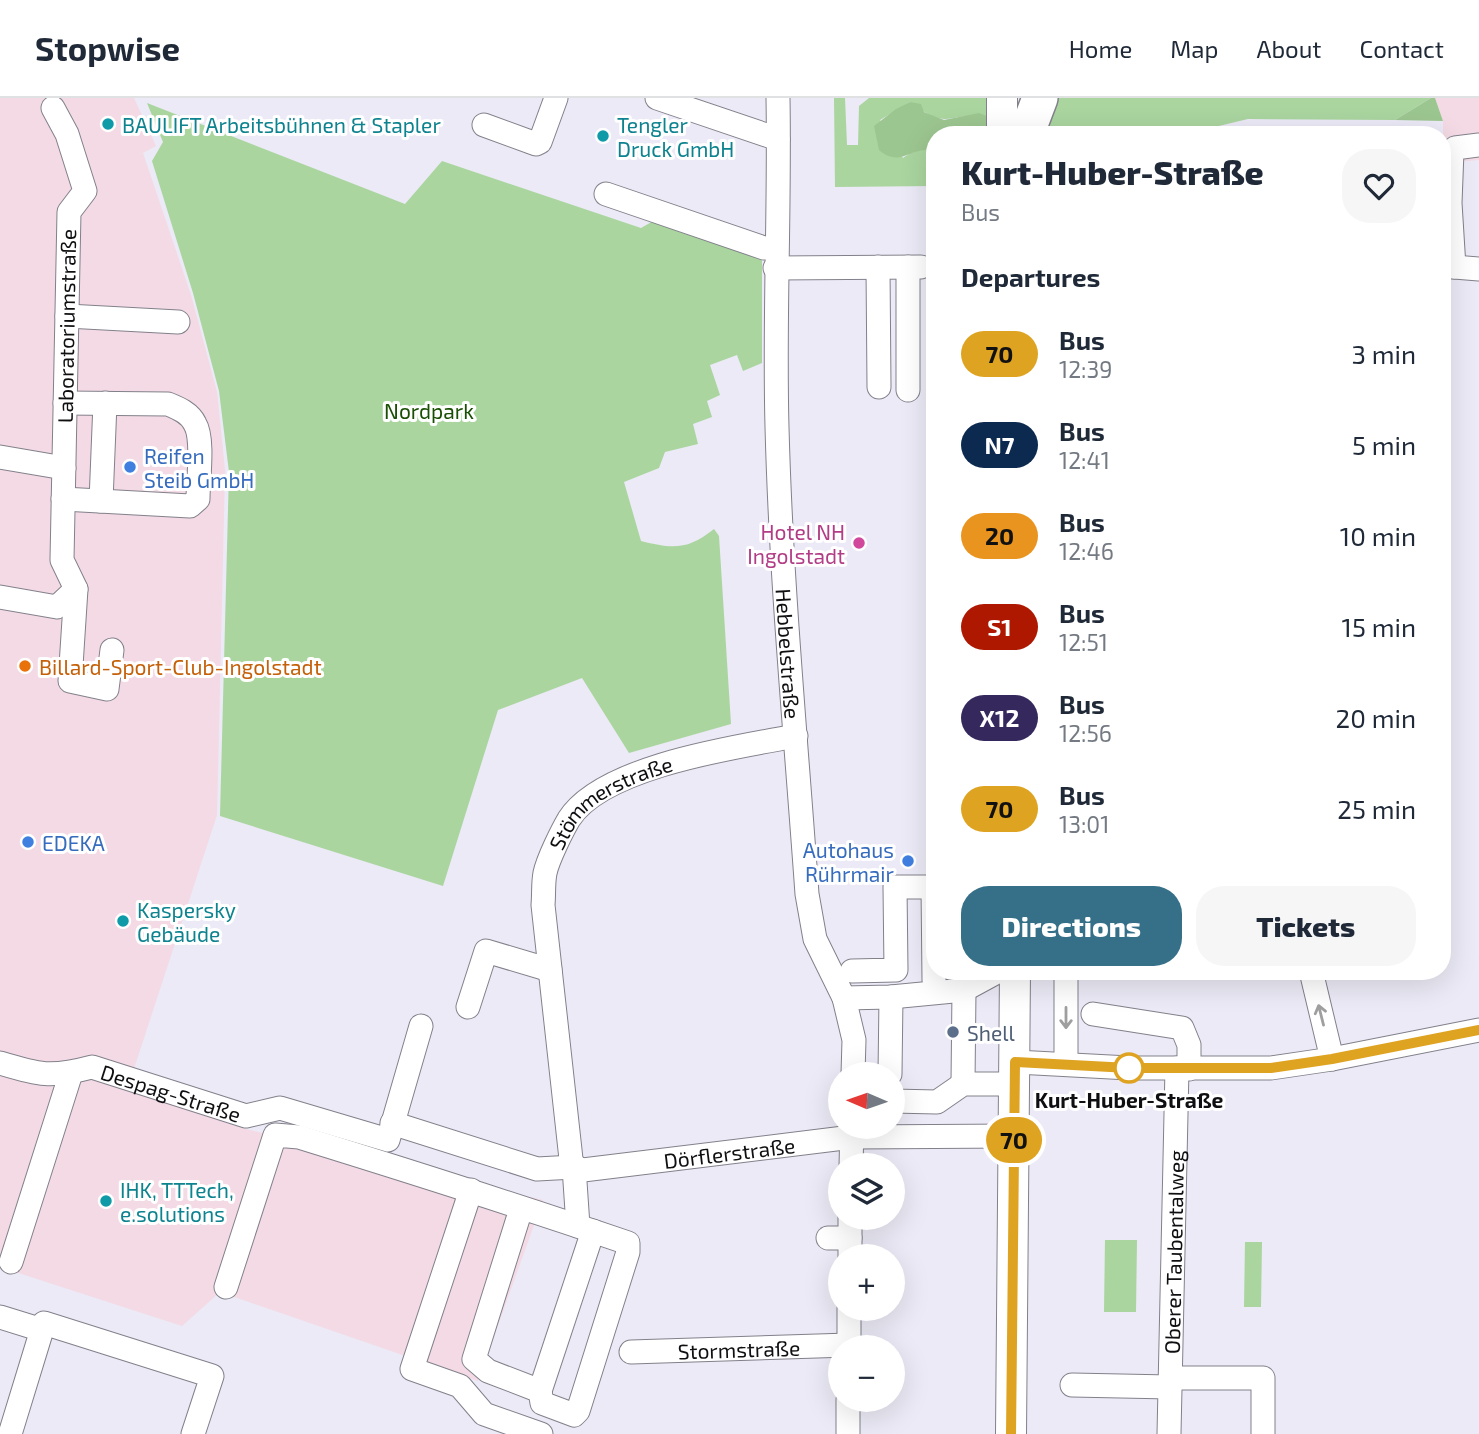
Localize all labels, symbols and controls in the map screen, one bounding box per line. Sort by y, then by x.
text: Stopwise [35,28,180,68]
text: Home [1069,34,1132,63]
text: Map [1170,34,1218,63]
text: About [1256,34,1322,63]
text: Contact [1360,34,1444,63]
place label: BAULIFT Arbeitsbühnen & Stapler [122,112,441,137]
place label: Tengler Druck GmbH [617,112,734,161]
marker: BAULIFT Arbeitsbühnen & Stapler [100,116,116,132]
marker: Tengler Druck GmbH [595,128,611,144]
button: heart [1342,149,1416,223]
text: Kurt-Huber-Straße [961,152,1264,192]
text: Bus [961,198,1000,226]
street label: Laboratoriumstraße [52,229,80,423]
text: Departures [961,261,1100,292]
text: Bus [1059,324,1105,355]
text: 3 min [1351,338,1416,369]
text: 70 [986,339,1013,368]
text: 12:39 [1059,355,1112,383]
park label: Nordpark [384,398,474,423]
text: Bus [1059,415,1105,446]
text: 5 min [1352,429,1416,460]
text: N7 [985,430,1015,459]
place label: Reifen Steib GmbH [144,443,254,492]
text: 12:41 [1059,446,1110,474]
marker: Reifen Steib GmbH [122,459,138,475]
text: Bus [1059,506,1105,537]
place label: Hotel NH Ingolstadt [747,519,845,568]
text: 10 min [1340,520,1416,551]
text: 20 [985,521,1014,550]
marker: Hotel NH Ingolstadt [851,535,867,551]
text: 12:46 [1059,537,1114,565]
street label: Hebbelstraße [772,588,806,720]
text: Bus [1059,597,1105,628]
text: 15 min [1342,611,1416,642]
text: S1 [987,612,1012,641]
text: 12:51 [1059,628,1108,656]
place label: Billard-Sport-Club-Ingolstadt [39,654,322,679]
marker: Billard-Sport-Club-Ingolstadt [17,658,33,674]
text: Bus [1059,688,1105,719]
text: 20 min [1336,702,1416,733]
text: X12 [980,703,1019,732]
text: 12:56 [1059,719,1112,747]
street label: Stömmerstraße [543,750,675,853]
text: Bus [1059,779,1105,810]
text: 25 min [1337,793,1416,824]
text: 70 [986,794,1013,823]
text: 13:01 [1059,810,1109,838]
place label: EDEKA [42,830,105,855]
marker: EDEKA [20,834,36,850]
place label: Autohaus Rührmair [803,837,895,886]
marker: Autohaus Rührmair [900,853,916,869]
button: Directions [961,886,1182,966]
button: Tickets [1196,886,1416,966]
place label: Kaspersky Gebäude [137,897,236,946]
marker: Kaspersky Gebäude [115,913,131,929]
one-way arrow [1314,1004,1327,1027]
one-way arrow [1059,1006,1073,1029]
place label: Shell [967,1020,1015,1045]
marker: Shell [945,1024,961,1040]
marker: Kurt-Huber-Straße [1114,1053,1144,1083]
street label: Despag-Straße [98,1058,244,1126]
north arrow [828,1062,905,1139]
map controls [828,1062,905,1412]
place label: Kurt-Huber-Straße [1035,1087,1223,1112]
line badge: 70 [982,1117,1046,1163]
text: 70 [1000,1125,1028,1154]
street label: Dörflerstraße [662,1132,796,1173]
street label: Oberer Taubentalweg [1158,1150,1188,1354]
button: layers [828,1153,905,1230]
place label: IHK, TTTech, e.solutions [120,1177,234,1226]
marker: IHK, TTTech, e.solutions [98,1193,114,1209]
button: + [828,1244,905,1321]
street label: Stormstraße [677,1334,801,1363]
button: − [828,1335,905,1412]

